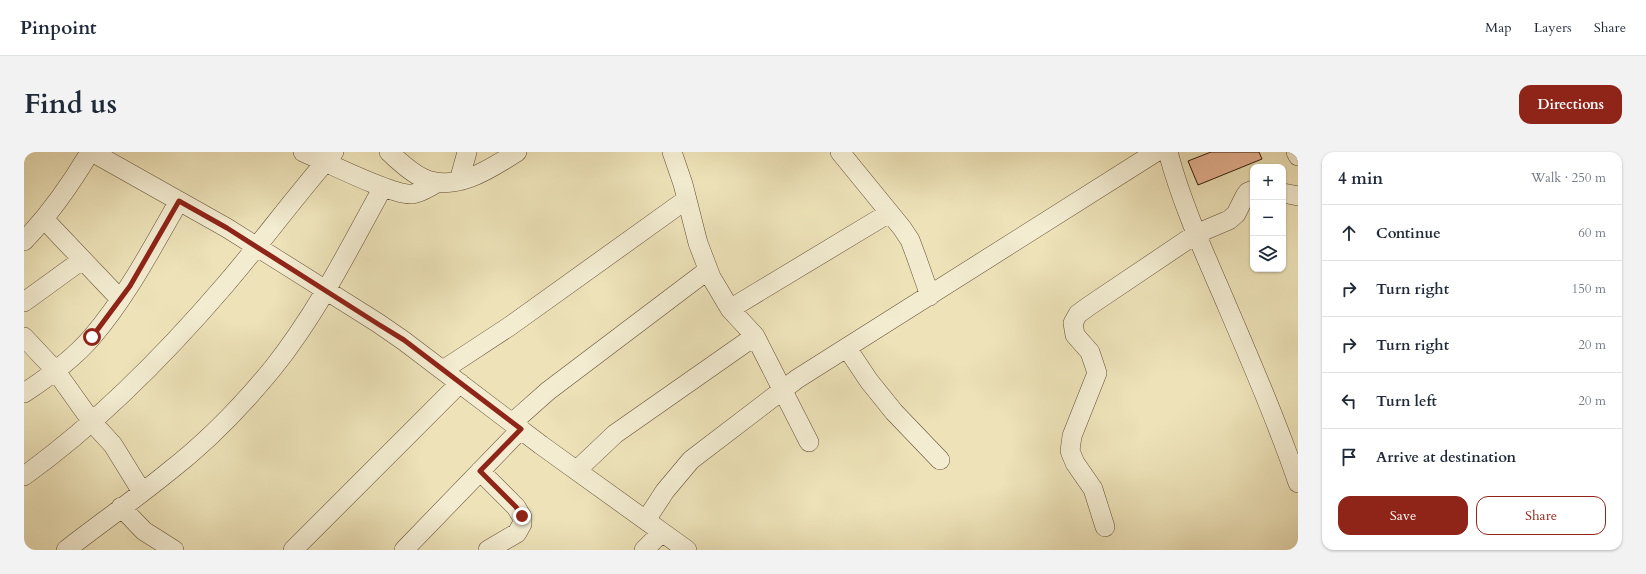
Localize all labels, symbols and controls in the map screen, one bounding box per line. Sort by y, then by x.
text: Pinpoint [20,15,97,41]
text: Map [1485,18,1512,37]
text: Layers [1534,18,1572,37]
text: Share [1594,18,1626,37]
text: Find us [24,85,117,123]
button: Directions [1519,85,1622,124]
map controls [1250,164,1286,272]
button: + [1250,164,1286,200]
text: 4 min [1338,167,1383,190]
text: Walk · 250 m [1531,169,1606,187]
button: − [1250,200,1286,236]
icon: ahead [1338,222,1360,244]
text: Continue [1376,223,1441,243]
text: 60 m [1578,224,1606,242]
button: layers [1250,236,1286,272]
icon: right [1338,278,1360,300]
text: Turn right [1376,279,1449,299]
text: 150 m [1572,280,1606,298]
route start [83,328,101,346]
icon: right [1338,334,1360,356]
text: Turn right [1376,335,1449,355]
text: 20 m [1578,336,1606,354]
icon: left [1338,390,1360,412]
text: Turn left [1376,391,1437,411]
text: 20 m [1578,392,1606,410]
icon: arrive [1338,446,1360,468]
text: Arrive at destination [1376,447,1516,467]
button: Save [1338,496,1468,535]
button: Share [1476,496,1606,535]
route end [513,507,531,525]

